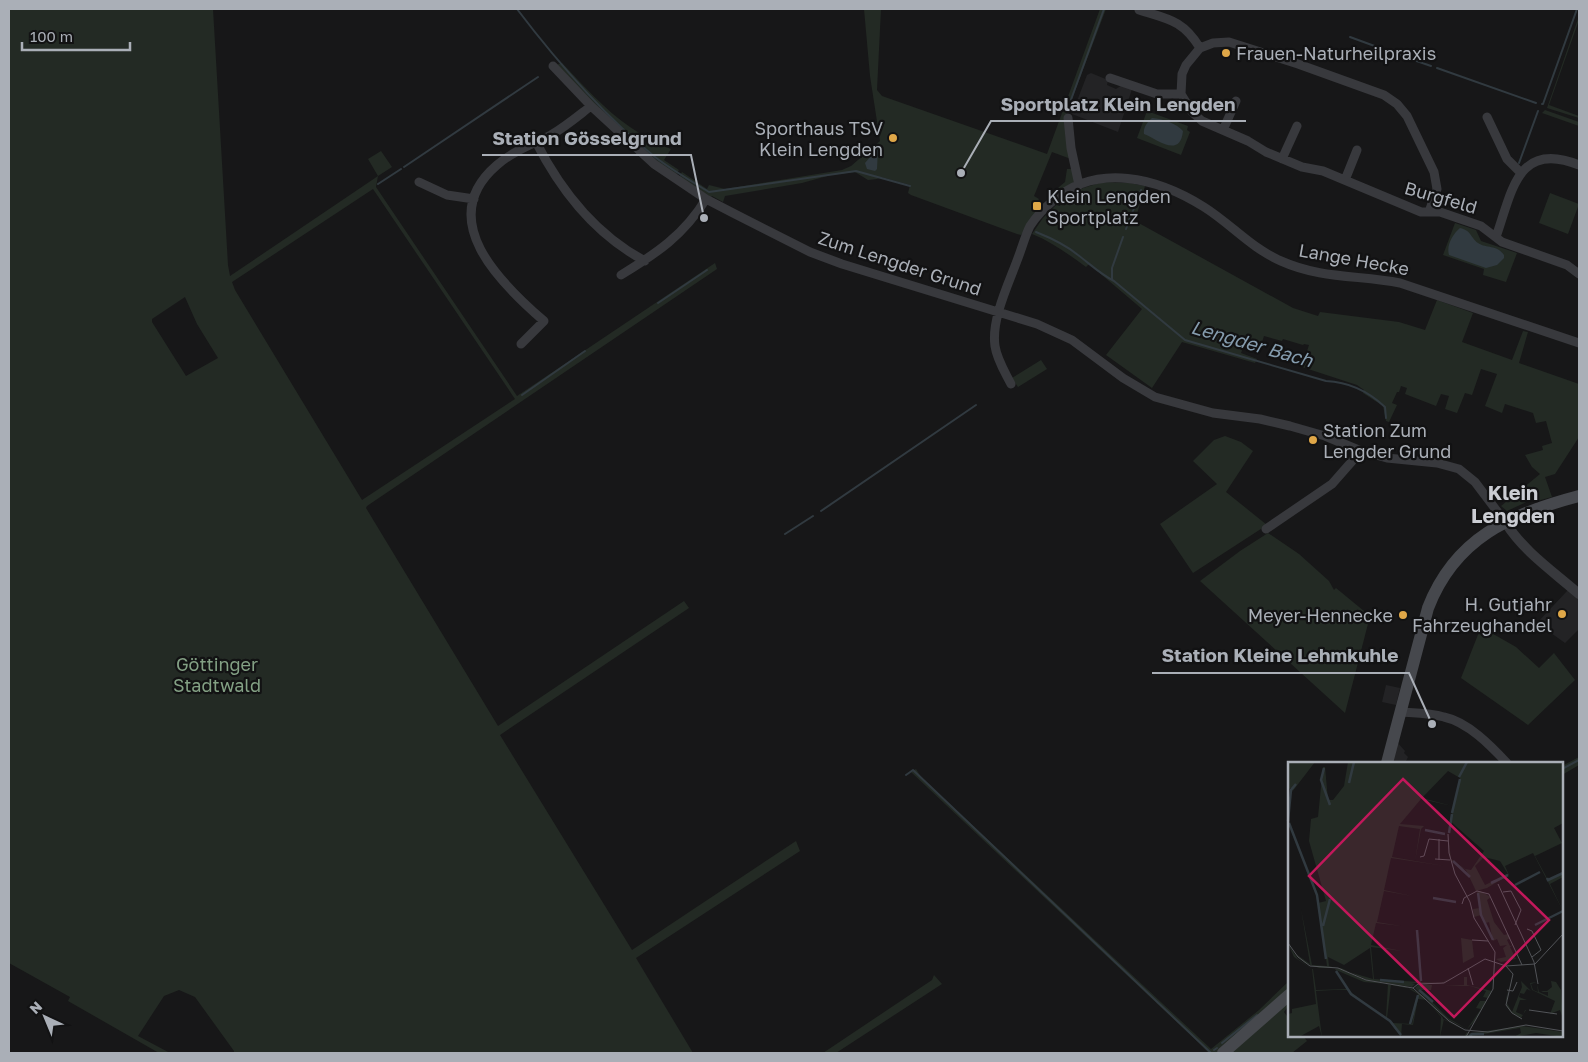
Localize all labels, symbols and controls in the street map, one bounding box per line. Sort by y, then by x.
scale bar [22,20,130,52]
text: 100 m [30,27,73,45]
place label: Frauen-Naturheilpraxis [1236,42,1436,64]
marker: Frauen-Naturheilpraxis [1220,47,1232,59]
callout: Sportplatz Klein Lengden [991,87,1246,121]
text: Sportplatz Klein Lengden [1001,92,1235,115]
place label: Sporthaus TSV Klein Lengden [755,117,883,160]
callout: Station Gösselgrund [482,121,691,155]
text: Station Gösselgrund [492,126,682,149]
marker: Sporthaus TSV Klein Lengden [887,132,899,144]
street label: Burgfeld [1402,176,1480,218]
place label: Klein Lengden Sportplatz [1047,185,1171,228]
marker: Klein Lengden Sportplatz [1031,200,1043,212]
street label: Zum Lengder Grund [816,226,984,300]
street label: Lange Hecke [1297,238,1411,280]
water label: Lengder Bach [1189,315,1317,372]
place label: Station Zum Lengder Grund [1323,419,1451,462]
marker: Station Zum Lengder Grund [1307,434,1319,446]
district label: Klein Lengden [1471,480,1555,527]
place label: H. Gutjahr Fahrzeughandel [1412,593,1552,636]
place label: Meyer-Hennecke [1248,604,1393,626]
marker: H. Gutjahr Fahrzeughandel [1556,608,1568,620]
marker: Meyer-Hennecke [1397,609,1409,621]
callout: Station Kleine Lehmkuhle [1152,639,1409,673]
text: Station Kleine Lehmkuhle [1162,643,1398,666]
park label: Göttinger Stadtwald [173,653,261,696]
inset map [1288,762,1563,1037]
north arrow [20,992,70,1042]
text: N [26,997,45,1017]

